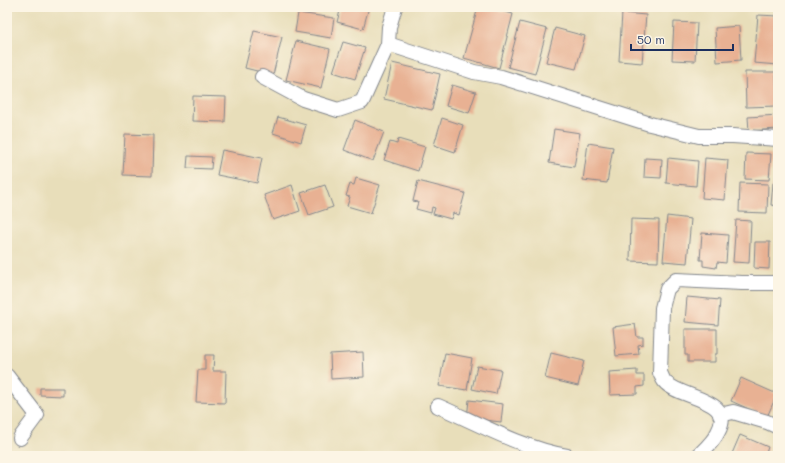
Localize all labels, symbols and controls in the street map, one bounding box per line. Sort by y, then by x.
scale bar [631,26,733,52]
text: 50 m [637,31,665,47]

